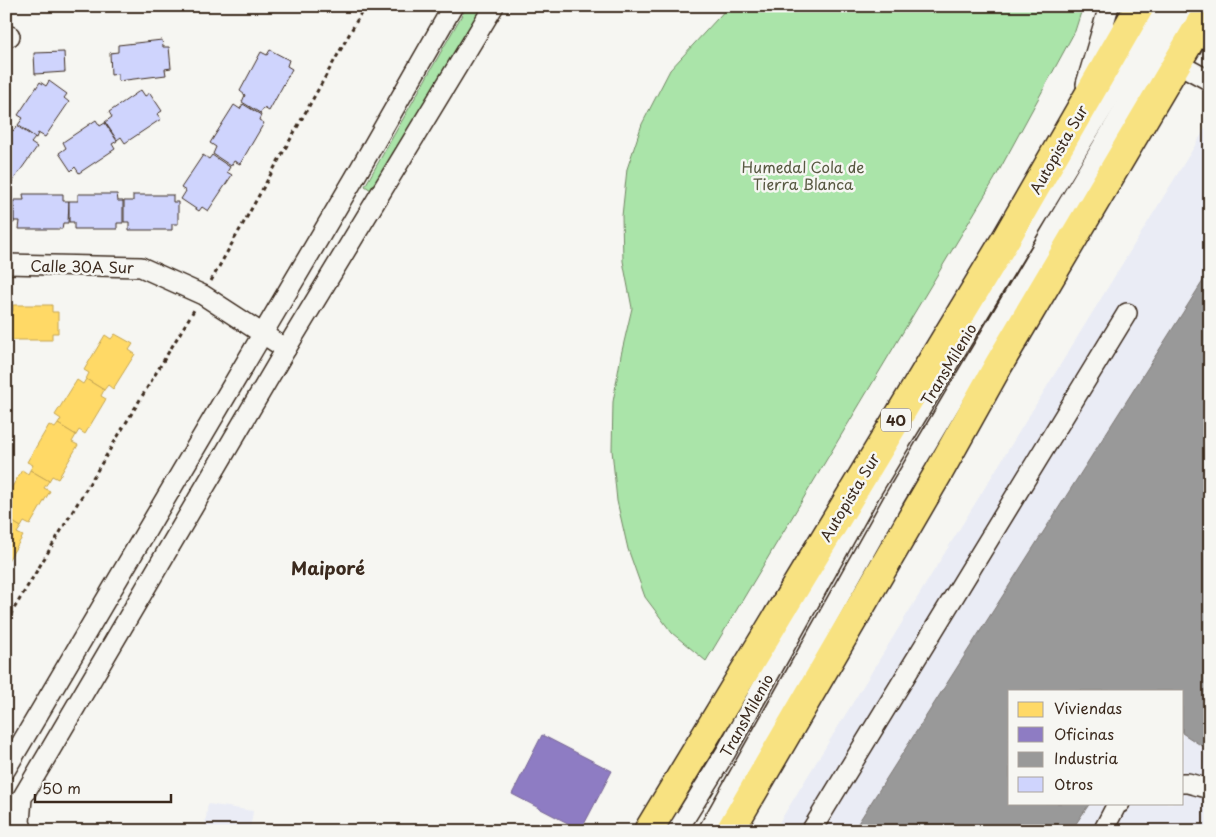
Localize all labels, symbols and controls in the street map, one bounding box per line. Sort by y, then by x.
street label: Autopista Sur [1023,100,1093,198]
park label: Humedal Cola de Tierra Blanca [742,155,864,195]
street label: Calle 30A Sur [30,254,134,278]
street label: TransMilenio [914,319,982,409]
road number: 40 [881,408,911,432]
street label: Autopista Sur [813,448,885,546]
district label: Maiporé [291,554,365,581]
street label: TransMilenio [714,669,778,761]
legend [1008,690,1184,804]
text: Viviendas [1054,696,1122,719]
text: Oficinas [1054,722,1114,745]
text: Industria [1054,746,1118,769]
scale bar [35,772,171,804]
text: Otros [1054,772,1093,795]
text: 50 m [42,776,81,799]

